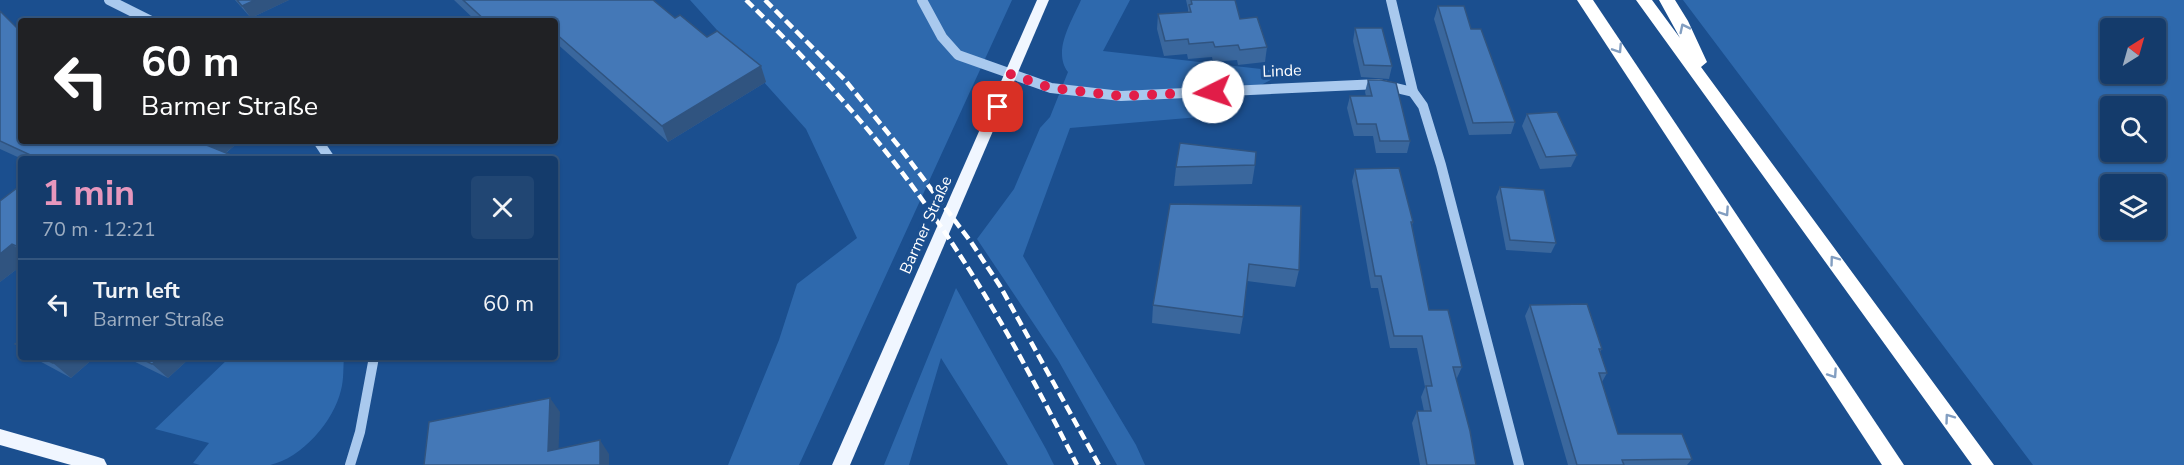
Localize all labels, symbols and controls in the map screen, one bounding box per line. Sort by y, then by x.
north arrow [2100,18,2166,84]
map controls [2100,18,2166,240]
one-way arrow [1679,24,1691,35]
text: 60 m [141,34,240,91]
icon: left [42,42,120,120]
one-way arrow [1610,43,1622,53]
street label: Linde [1262,59,1302,83]
position arrow [1181,60,1245,124]
pin [972,81,1023,132]
text: Barmer Straße [141,88,318,125]
icon: arrive [981,90,1014,123]
button: search [2100,96,2166,162]
text: 1 min [42,169,135,218]
street label: Barmer Straße [895,173,957,277]
button: layers [2100,174,2166,240]
button: close [471,176,534,239]
one-way arrow [1718,205,1729,216]
text: 70 m · 12:21 [42,216,156,243]
one-way arrow [1830,256,1841,267]
text: Turn left [93,276,180,306]
icon: left [42,288,75,321]
text: 60 m [483,289,534,319]
text: Barmer Straße [93,306,224,333]
one-way arrow [1826,367,1837,378]
one-way arrow [1945,413,1956,424]

